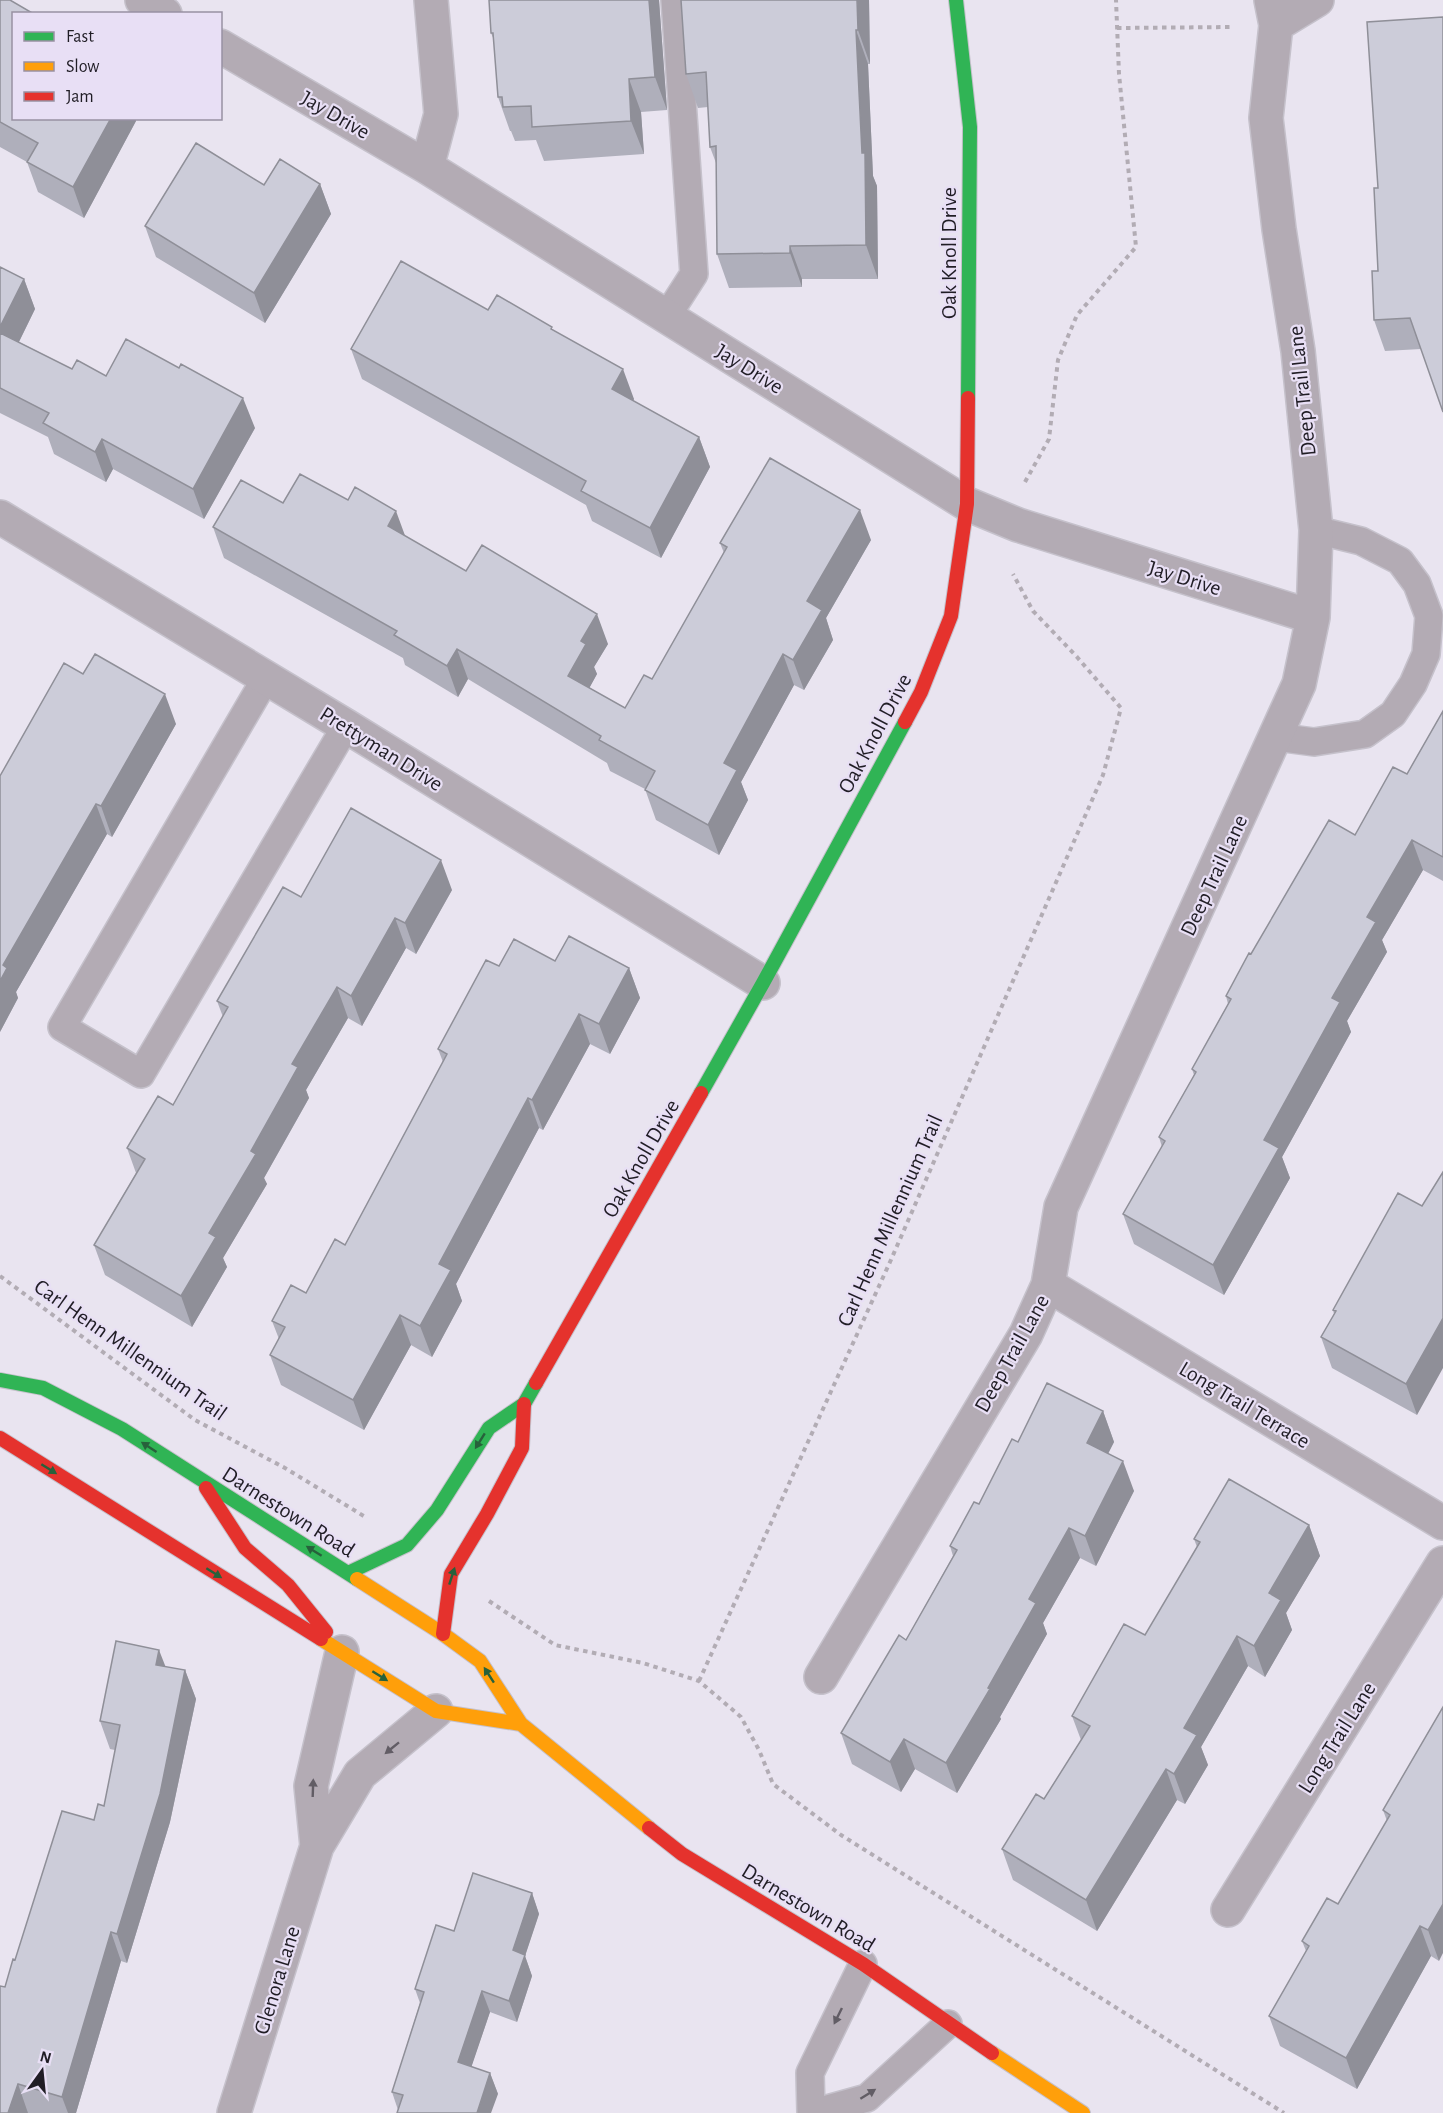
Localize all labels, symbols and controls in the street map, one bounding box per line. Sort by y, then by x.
legend [12,12,222,120]
text: Fast [66,28,94,46]
text: Slow [66,58,99,76]
street label: Jay Drive [298,87,373,143]
text: Jam [66,88,94,106]
street label: Oak Knoll Drive [938,187,960,319]
street label: Deep Trail Lane [1284,325,1320,457]
street label: Jay Drive [712,340,787,398]
street label: Jay Drive [1146,556,1224,599]
street label: Oak Knoll Drive [834,670,916,797]
street label: Prettyman Drive [316,702,447,795]
street label: Deep Trail Lane [1176,812,1252,939]
street label: Oak Knoll Drive [598,1096,683,1221]
street label: Carl Henn Millennium Trail [833,1111,947,1330]
street label: Carl Henn Millennium Trail [30,1275,231,1425]
street label: Deep Trail Lane [971,1291,1053,1416]
street label: Long Trail Terrace [1175,1357,1314,1452]
one-way arrow [475,1433,486,1450]
one-way arrow [142,1441,158,1453]
street label: Darnestown Road [218,1462,359,1561]
one-way arrow [41,1463,57,1475]
one-way arrow [306,1546,322,1557]
one-way arrow [206,1567,222,1579]
one-way arrow [448,1567,458,1585]
one-way arrow [484,1667,495,1684]
one-way arrow [372,1670,388,1681]
street label: Long Trail Lane [1294,1678,1380,1797]
one-way arrow [384,1742,399,1754]
one-way arrow [308,1779,318,1798]
street label: Darnestown Road [738,1859,879,1956]
street label: Glenora Lane [250,1924,304,2037]
one-way arrow [833,2008,842,2025]
north arrow [12,2041,72,2101]
text: N [38,2048,53,2067]
one-way arrow [859,2089,876,2100]

